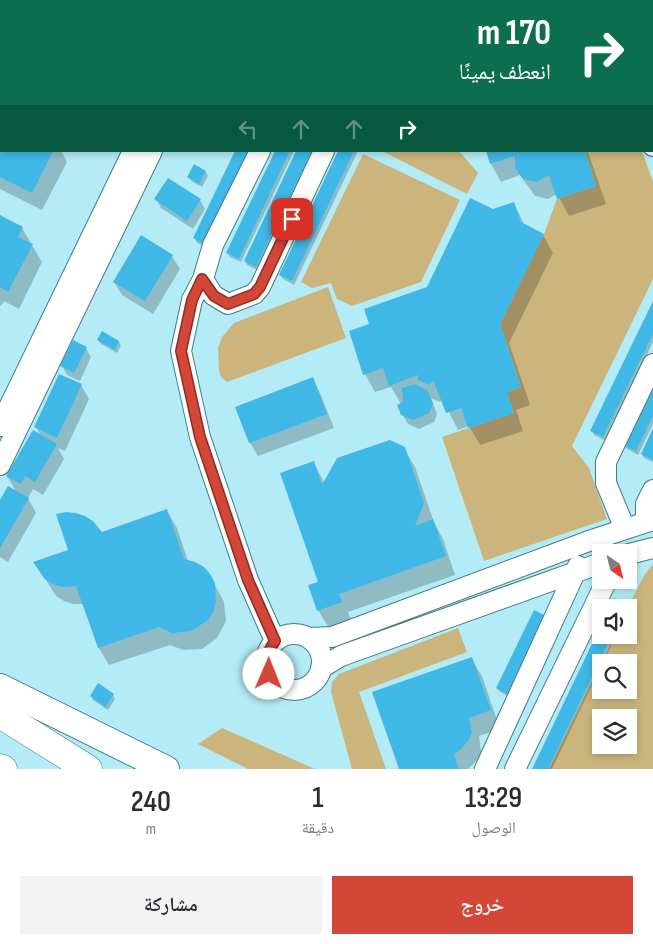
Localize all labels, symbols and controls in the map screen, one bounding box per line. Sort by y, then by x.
text: 170 m [477,12,551,55]
icon: right [569,20,634,85]
text: انعطف يمينًا [459,59,551,86]
icon: left [234,115,262,143]
icon: ahead [287,115,315,143]
icon: ahead [340,115,368,143]
icon: right [393,115,421,143]
pin [271,198,313,240]
icon: arrive [278,205,306,233]
north arrow [592,544,638,589]
map controls [592,544,637,754]
button: sound [592,599,637,644]
position arrow [242,647,294,699]
button: search [592,654,637,699]
button: layers [592,709,637,754]
text: 1 [312,780,324,816]
text: 13:29 [465,780,522,816]
text: 240 [131,784,171,820]
text: دقيقة [302,819,334,838]
text: الوصول [471,819,516,838]
text: m [146,820,156,839]
button: مشاركة [20,876,322,934]
button: خروج [332,876,633,934]

